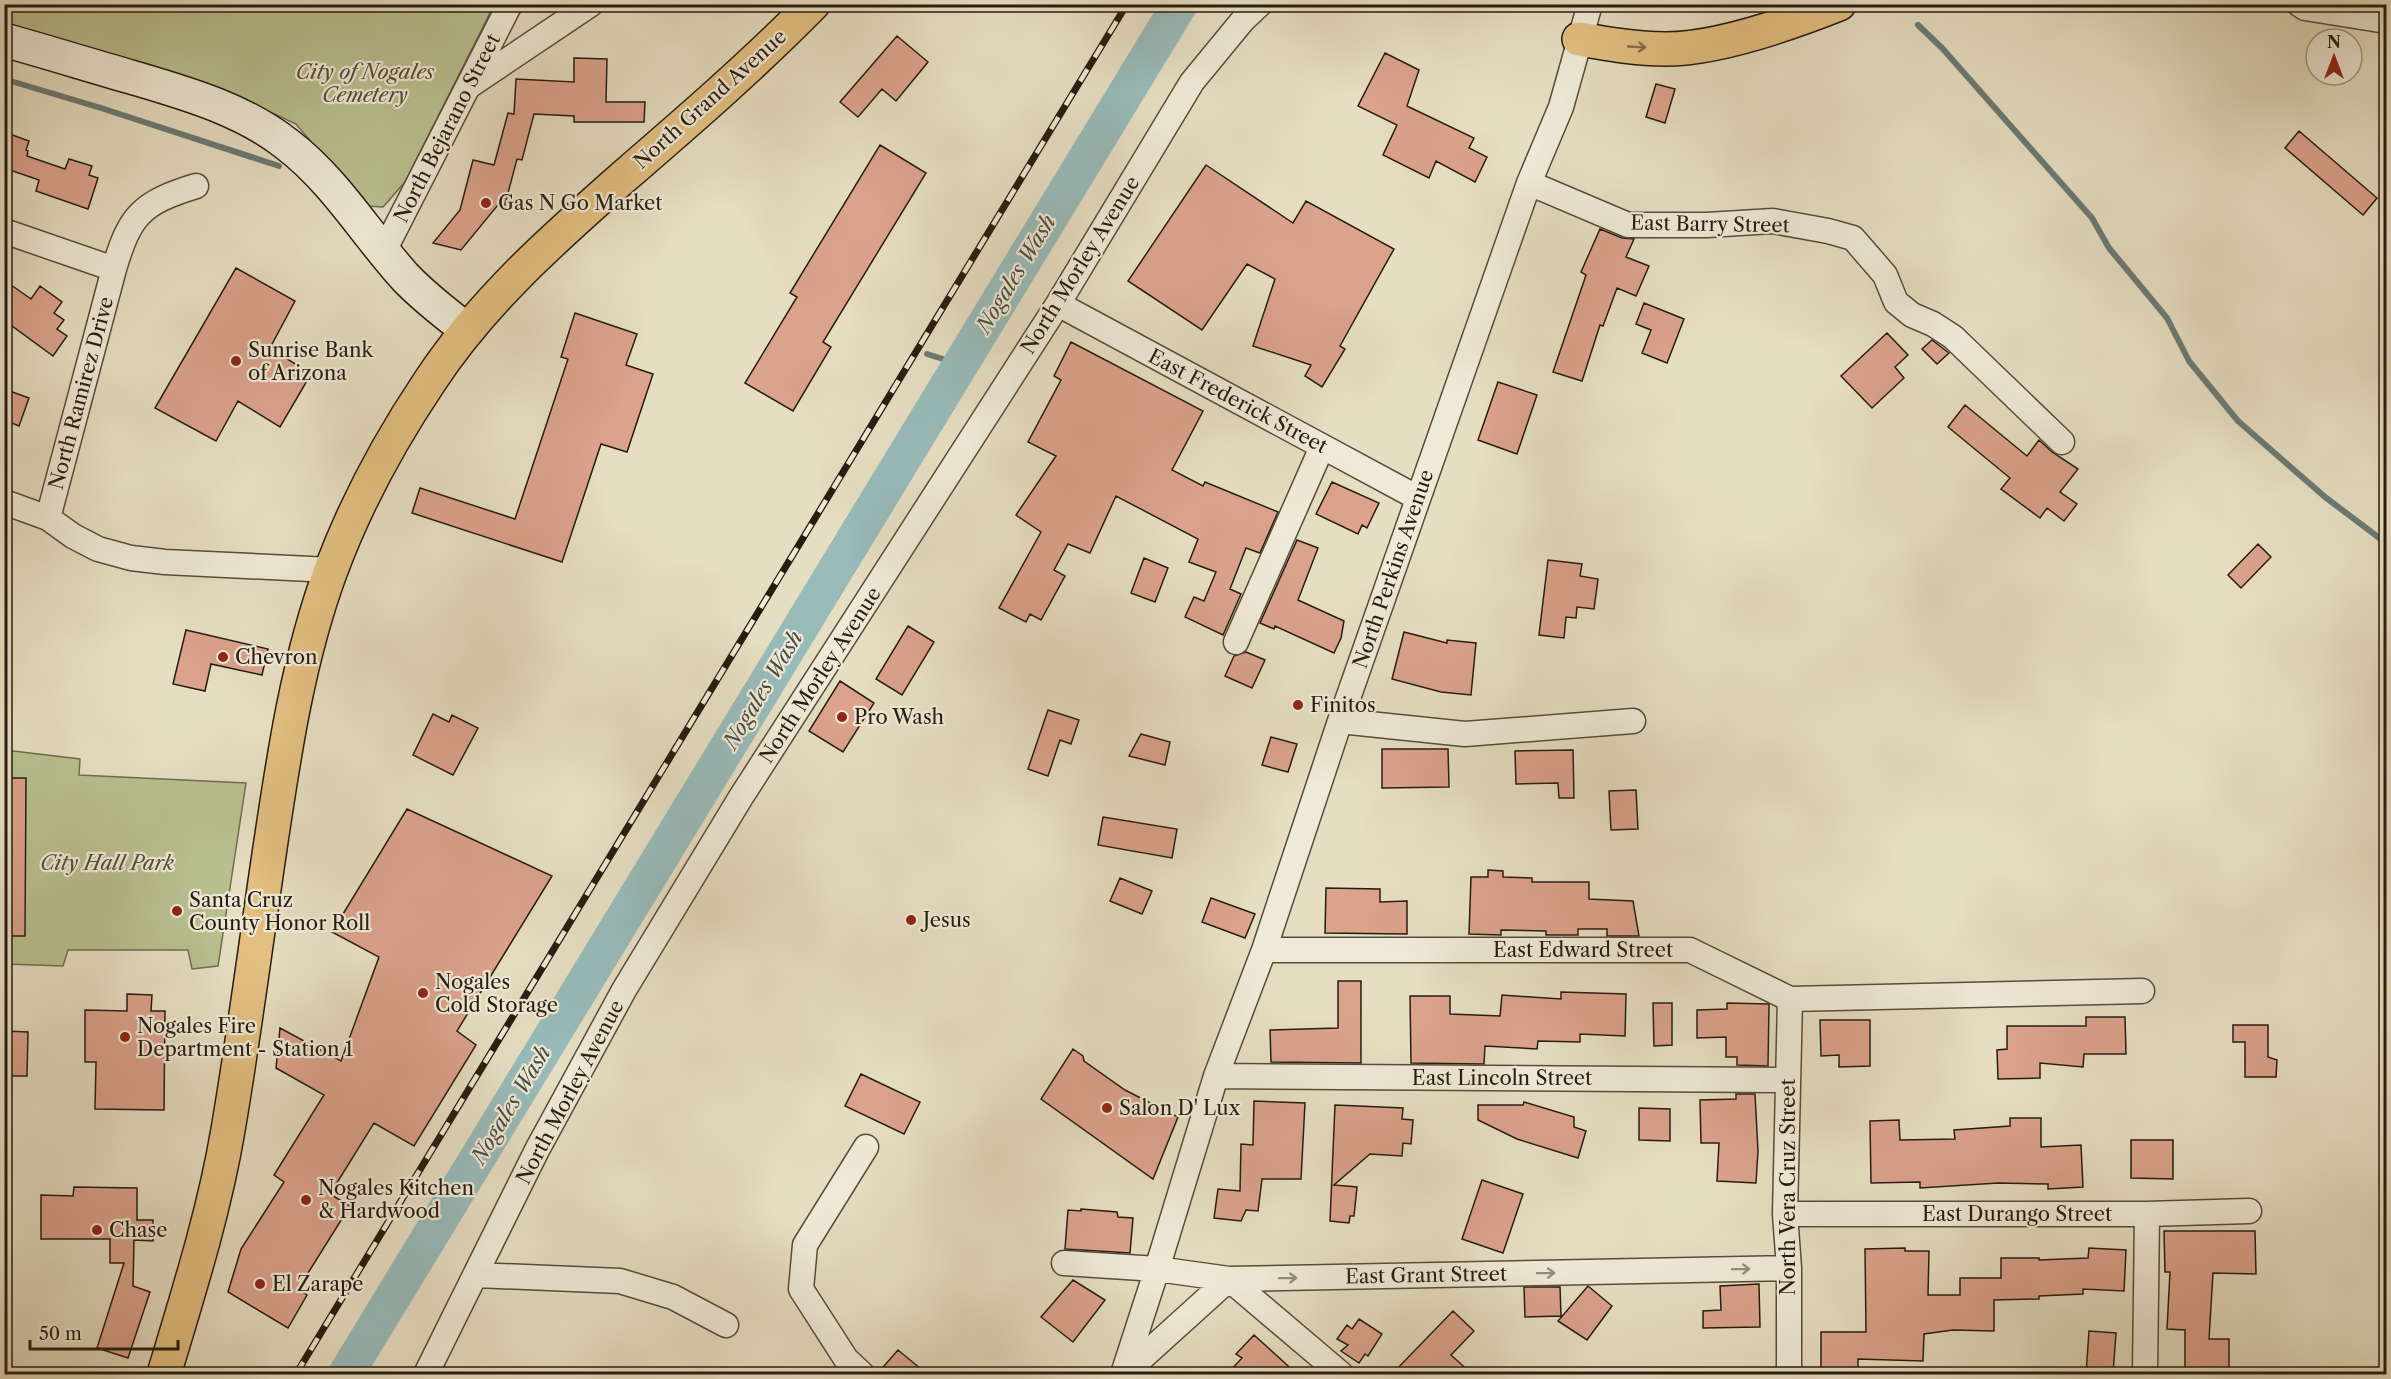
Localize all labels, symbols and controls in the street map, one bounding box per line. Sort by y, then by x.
street label: North Grand Avenue [629,24,791,174]
north arrow [2304,27,2364,87]
street label: North Bejarano Street [389,30,505,226]
text: N [2327,32,2341,52]
one-way arrow [1626,42,1646,53]
park label: City of Nogales Cemetery [296,60,434,107]
street label: North Morley Avenue [1016,172,1144,358]
place label: Gas N Go Market [498,191,662,215]
marker: Gas N Go Market [479,196,493,210]
water label: Nogales Wash [970,210,1061,339]
street label: East Barry Street [1630,211,1790,237]
street label: North Ramirez Drive [44,294,118,492]
place label: Sunrise Bank of Arizona [248,338,375,385]
street label: East Frederick Street [1144,344,1332,458]
marker: Sunrise Bank of Arizona [229,354,243,368]
street label: North Perkins Avenue [1348,467,1438,671]
street label: North Morley Avenue [754,583,886,767]
water label: Nogales Wash [717,626,808,755]
place label: Chevron [235,645,318,669]
marker: Chevron [216,650,230,664]
place label: Finitos [1310,693,1376,717]
marker: Finitos [1291,698,1305,712]
place label: Pro Wash [854,705,945,729]
marker: Pro Wash [835,710,849,724]
park label: City Hall Park [40,851,174,875]
place label: Santa Cruz County Honor Roll [189,888,370,935]
marker: Santa Cruz County Honor Roll [170,904,184,918]
place label: Jesus [920,908,971,932]
marker: Jesus [904,913,918,927]
street label: East Edward Street [1493,938,1673,962]
place label: Nogales Cold Storage [435,970,558,1017]
marker: Nogales Cold Storage [416,986,430,1000]
street label: North Morley Avenue [511,996,629,1188]
place label: Nogales Fire Department - Station 1 [137,1014,354,1061]
marker: Nogales Fire Department - Station 1 [118,1030,132,1044]
water label: Nogales Wash [465,1041,556,1170]
street label: East Lincoln Street [1412,1066,1592,1090]
street label: North Vera Cruz Street [1776,1078,1800,1296]
place label: Salon D' Lux [1119,1096,1240,1120]
marker: Salon D' Lux [1100,1101,1114,1115]
place label: Nogales Kitchen & Hardwood [318,1176,474,1223]
marker: Nogales Kitchen & Hardwood [299,1193,313,1207]
street label: East Durango Street [1922,1202,2112,1226]
place label: Chase [109,1218,167,1242]
marker: Chase [90,1223,104,1237]
street label: East Grant Street [1345,1262,1507,1288]
one-way arrow [1730,1263,1750,1275]
one-way arrow [1535,1267,1555,1279]
place label: El Zarape [272,1272,364,1296]
one-way arrow [1277,1272,1297,1284]
marker: El Zarape [253,1277,267,1291]
scale bar [30,1313,178,1351]
text: 50 m [39,1323,82,1345]

